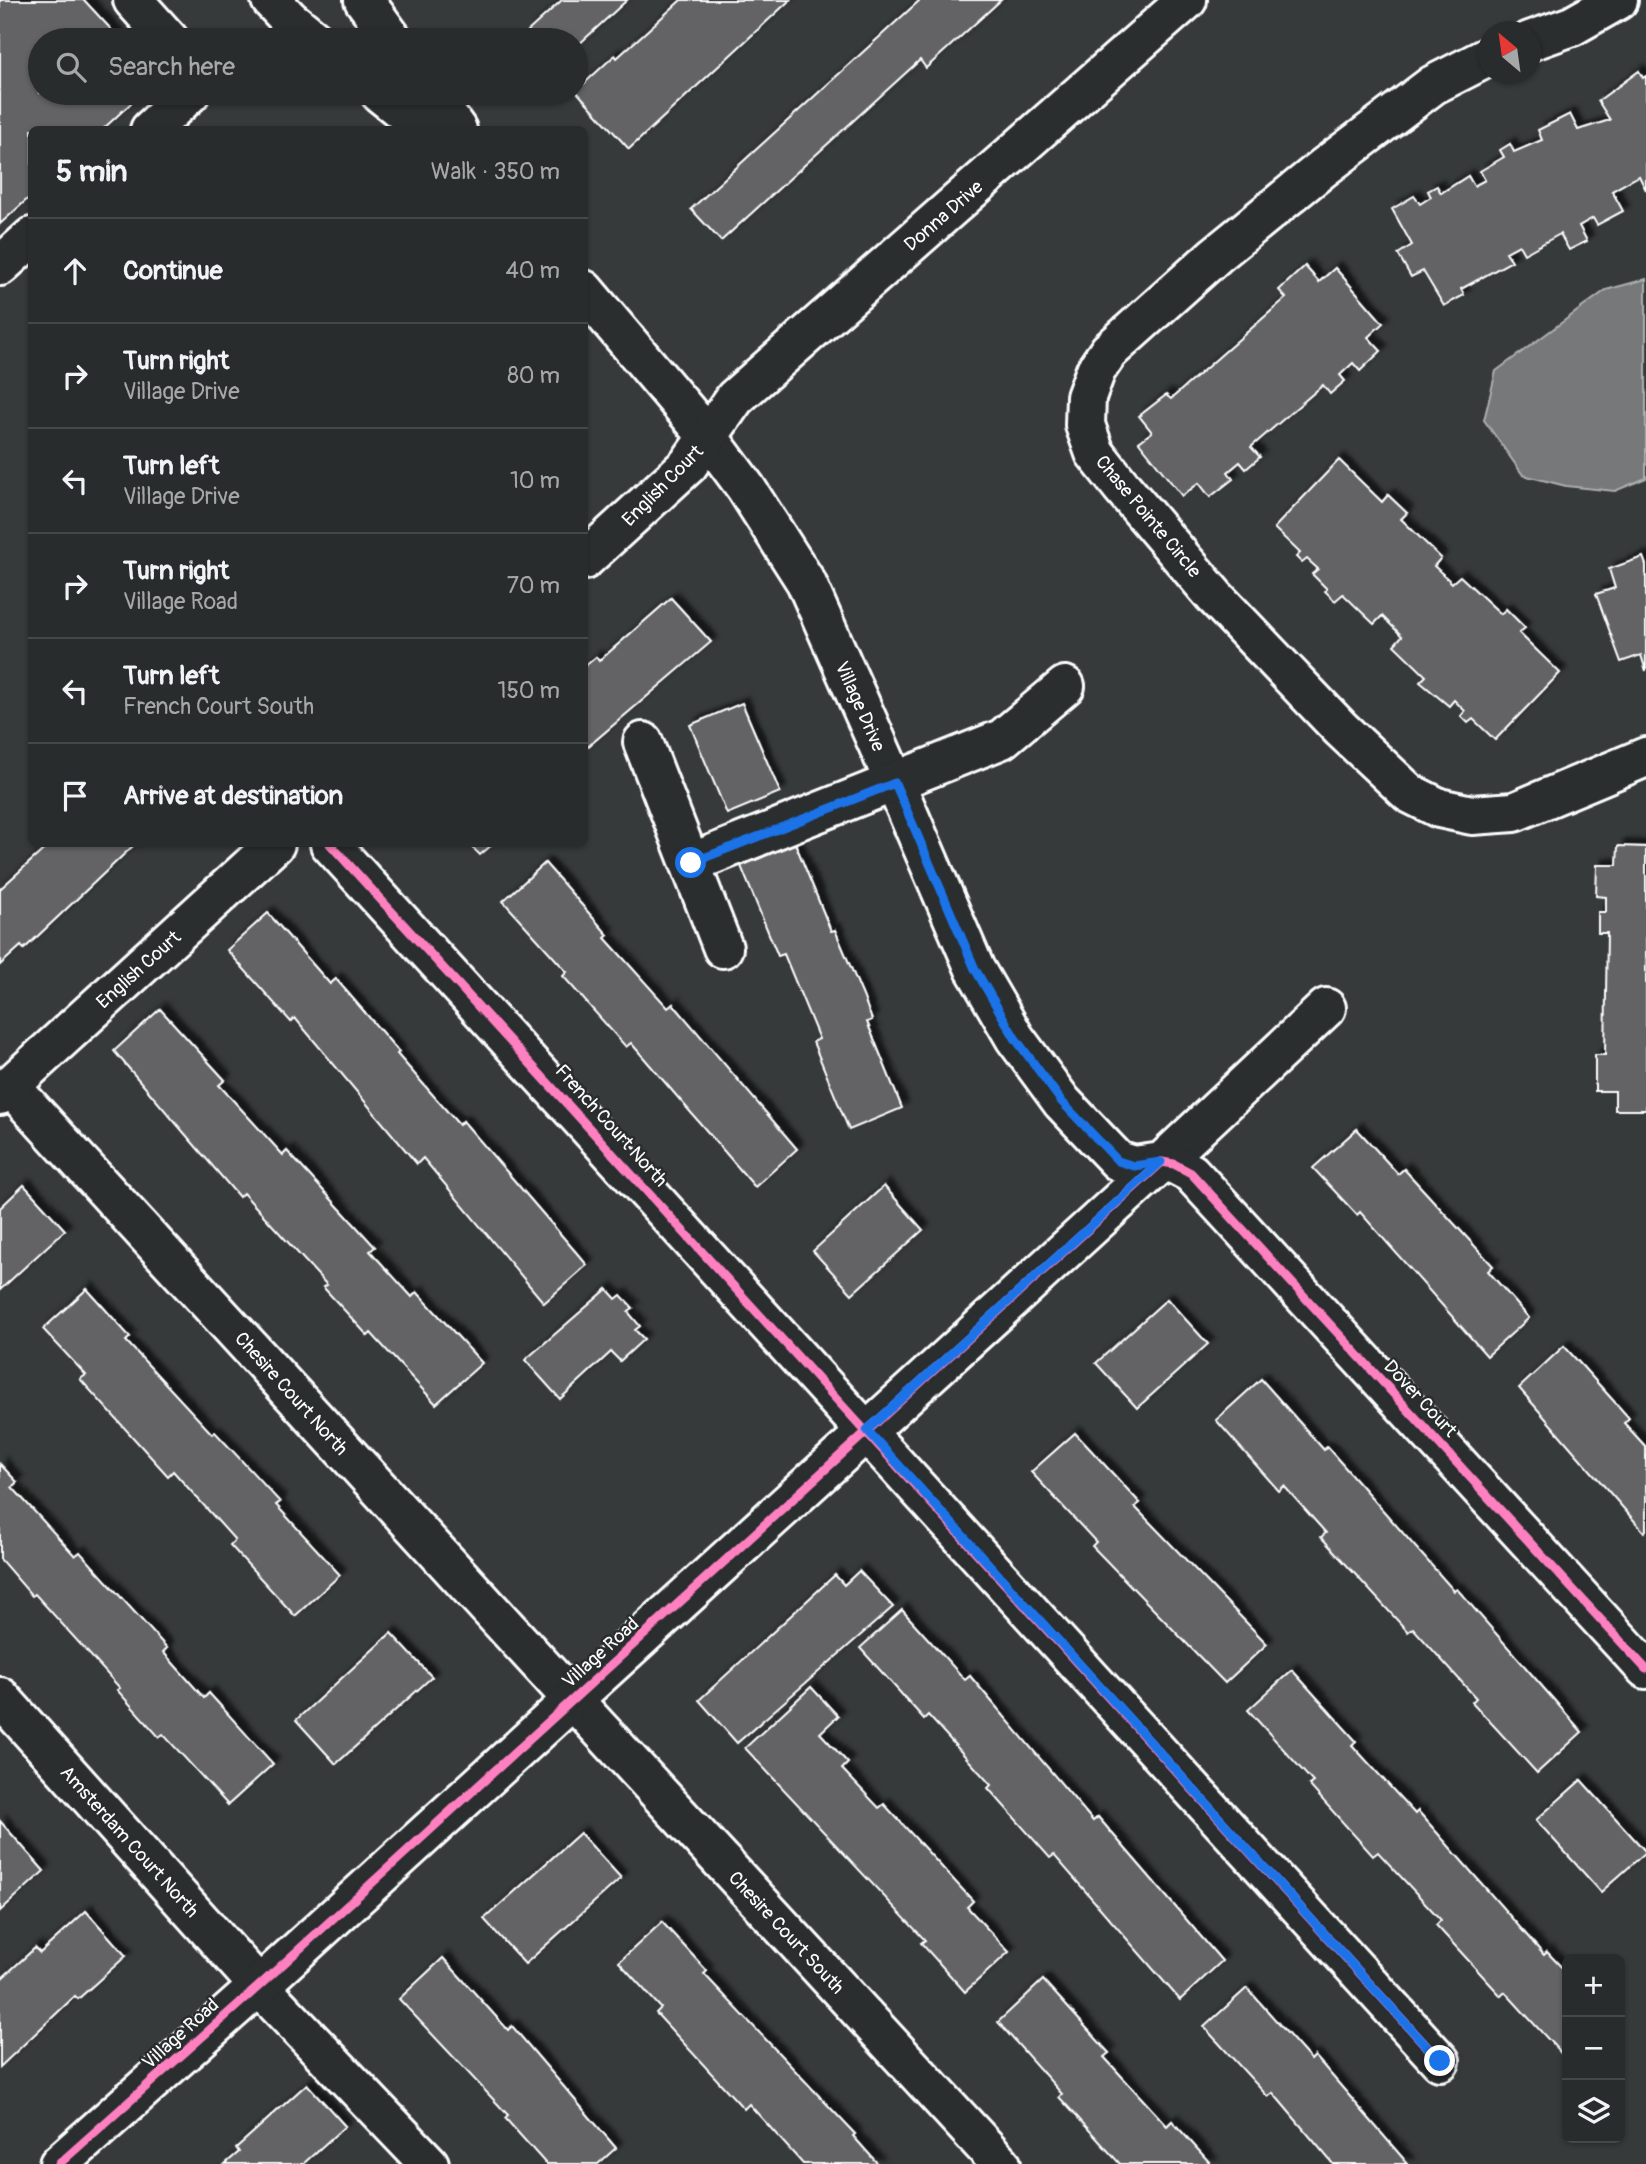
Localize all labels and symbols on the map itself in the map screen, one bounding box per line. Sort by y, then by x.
north arrow [1478,21,1541,84]
street label: Donna Drive [899,174,989,257]
street label: English Court [617,440,709,532]
street label: Chase Pointe Circle [1090,451,1207,583]
street label: Village Drive [830,658,891,756]
route start [675,847,706,878]
street label: English Court [91,925,186,1014]
street label: French Court North [550,1059,673,1192]
street label: Chesire Court North [229,1327,353,1461]
street label: Dover Court [1378,1355,1462,1443]
street label: Village Road [557,1612,644,1693]
street label: Amsterdam Court North [55,1761,204,1923]
street label: Chesire Court South [723,1866,849,1999]
street label: Village Road [137,1993,224,2074]
route end [1424,2045,1455,2076]

